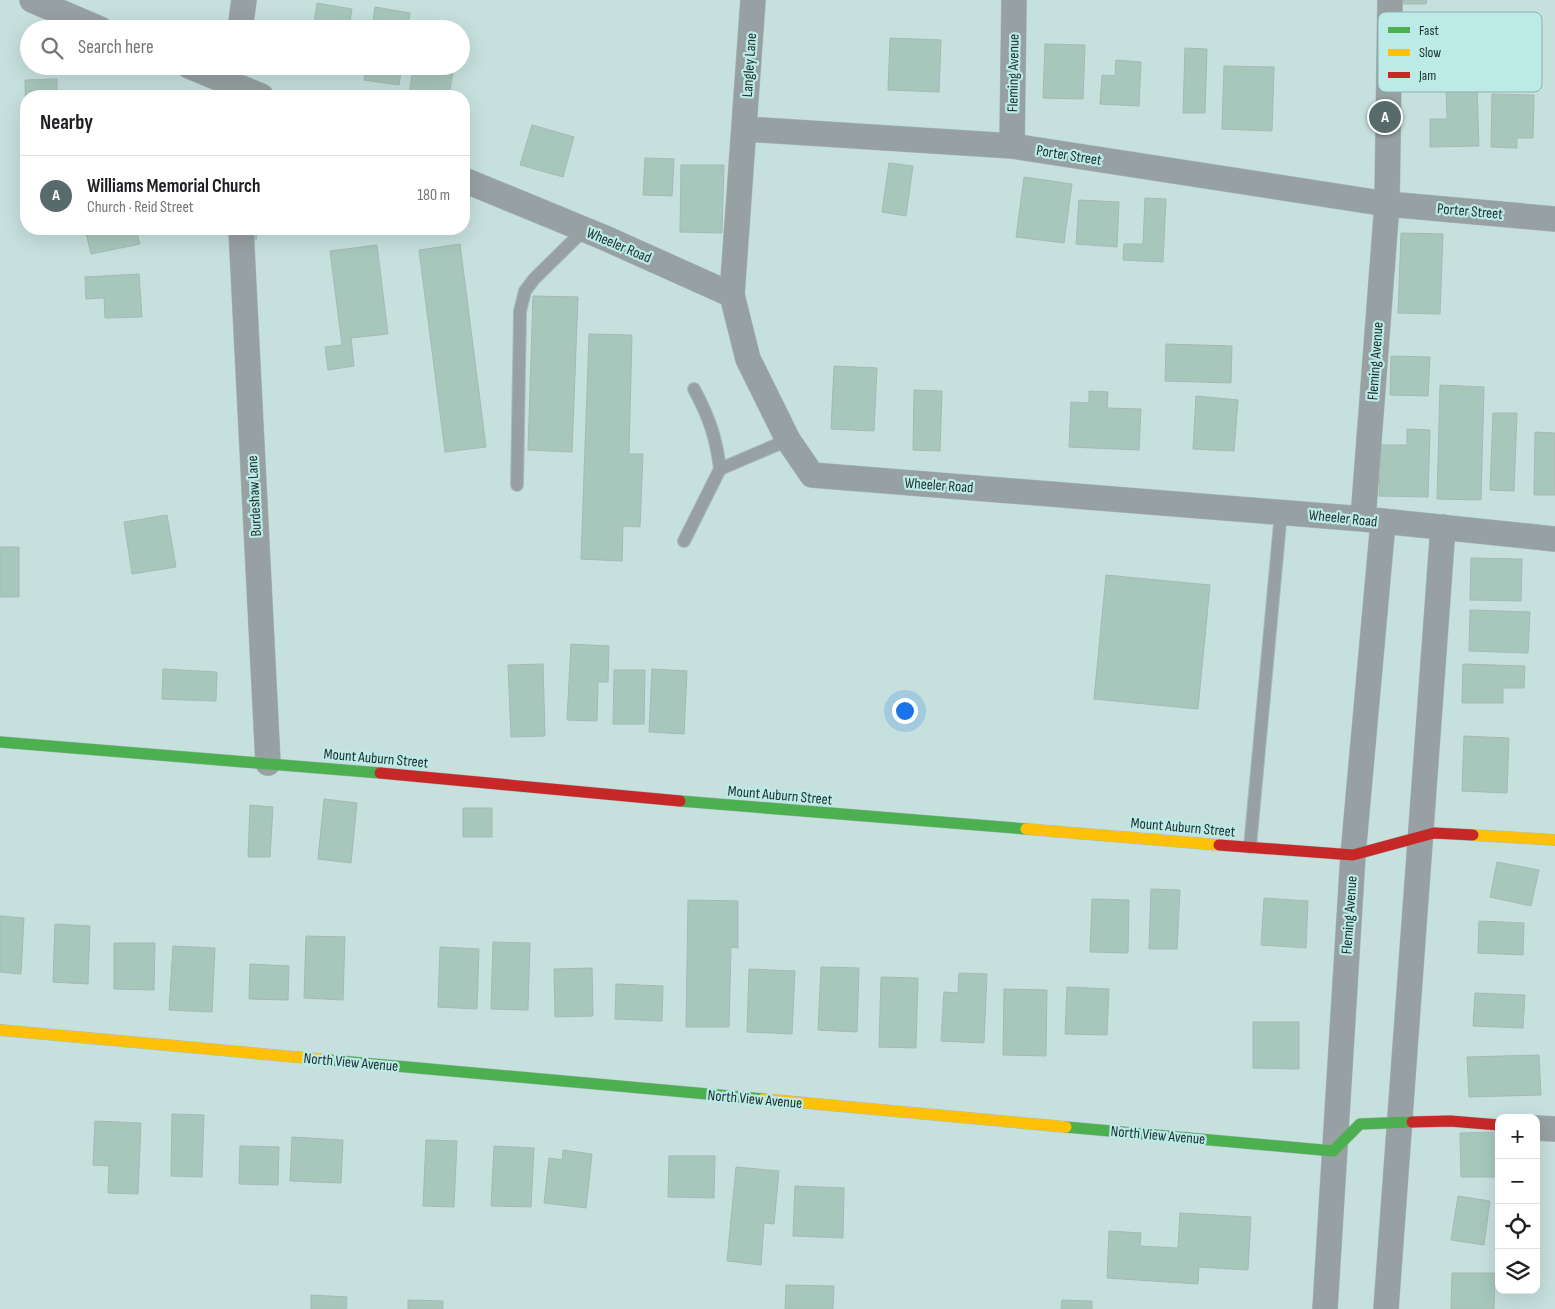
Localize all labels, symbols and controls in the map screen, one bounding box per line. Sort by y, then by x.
legend [1378,12,1542,92]
search box [20,20,470,75]
text: Fast [1419,22,1439,39]
street label: Langley Lane [738,32,761,98]
icon: search [38,34,66,62]
street label: Fleming Avenue [1003,34,1024,112]
text: Search here [78,36,154,59]
text: Slow [1419,44,1441,61]
text: Jam [1418,67,1436,84]
pin: A [1369,98,1401,136]
text: Nearby [40,110,93,135]
street label: Porter Street [1035,141,1103,170]
text: Williams Memorial Church [87,175,261,198]
text: A [52,186,60,205]
text: 180 m [417,186,450,205]
text: Church · Reid Street [87,198,194,217]
street label: Porter Street [1436,199,1504,224]
street label: Wheeler Road [583,223,654,268]
street label: Fleming Avenue [1363,321,1388,401]
street label: Burdeshaw Lane [243,455,266,537]
street label: Wheeler Road [904,474,974,497]
street label: Wheeler Road [1308,505,1378,532]
your location [892,698,918,724]
street label: Mount Auburn Street [323,744,429,773]
street label: Mount Auburn Street [727,781,833,810]
street label: Mount Auburn Street [1130,813,1236,842]
street label: Fleming Avenue [1337,875,1362,955]
street label: North View Avenue [303,1049,399,1076]
street label: North View Avenue [707,1086,803,1113]
map controls [1495,1114,1540,1294]
button: + [1495,1114,1540,1159]
street label: North View Avenue [1110,1122,1206,1149]
button: − [1495,1159,1540,1204]
button: locate [1495,1204,1540,1249]
button: layers [1495,1249,1540,1294]

